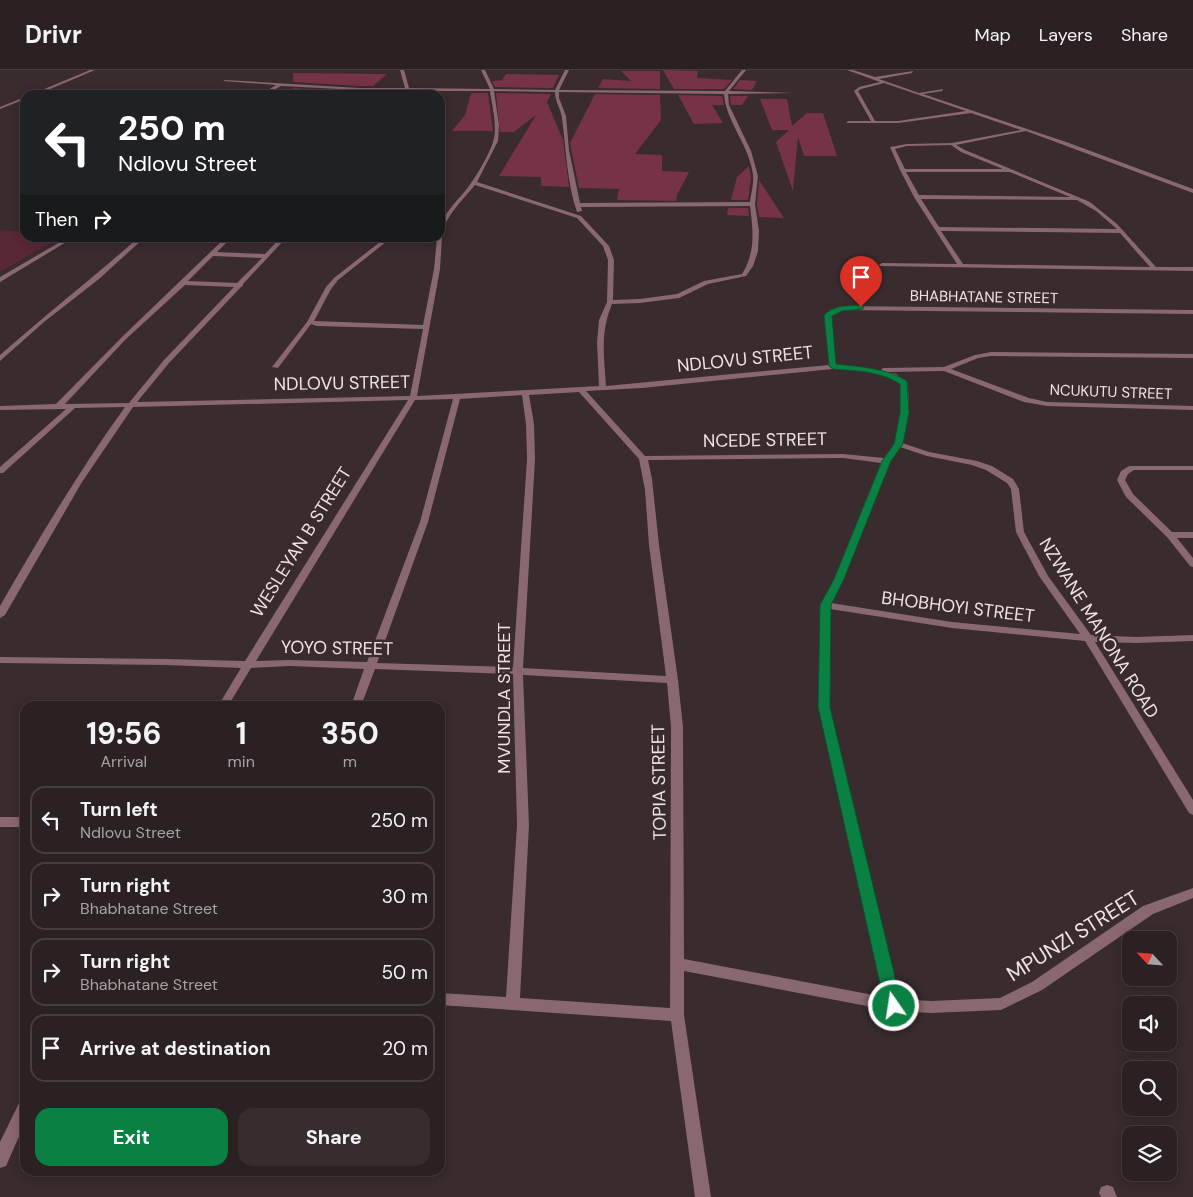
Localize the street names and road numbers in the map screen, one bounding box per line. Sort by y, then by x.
street label: BHABHATANE STREET [910,286,1058,308]
street label: NDLOVU STREET [676,340,814,378]
street label: NDLOVU STREET [274,370,410,396]
street label: NCUKUTU STREET [1049,380,1173,404]
street label: NCEDE STREET [703,427,827,453]
street label: WESLEYAN B STREET [245,462,357,622]
street label: NZWANE MANONA ROAD [1034,533,1164,723]
street label: BHOBHOYI STREET [880,586,1036,628]
street label: MVUNDLA STREET [492,622,516,774]
street label: YOYO STREET [281,635,393,661]
street label: TOPIA STREET [646,724,672,840]
street label: MPUNZI STREET [1001,884,1145,988]

